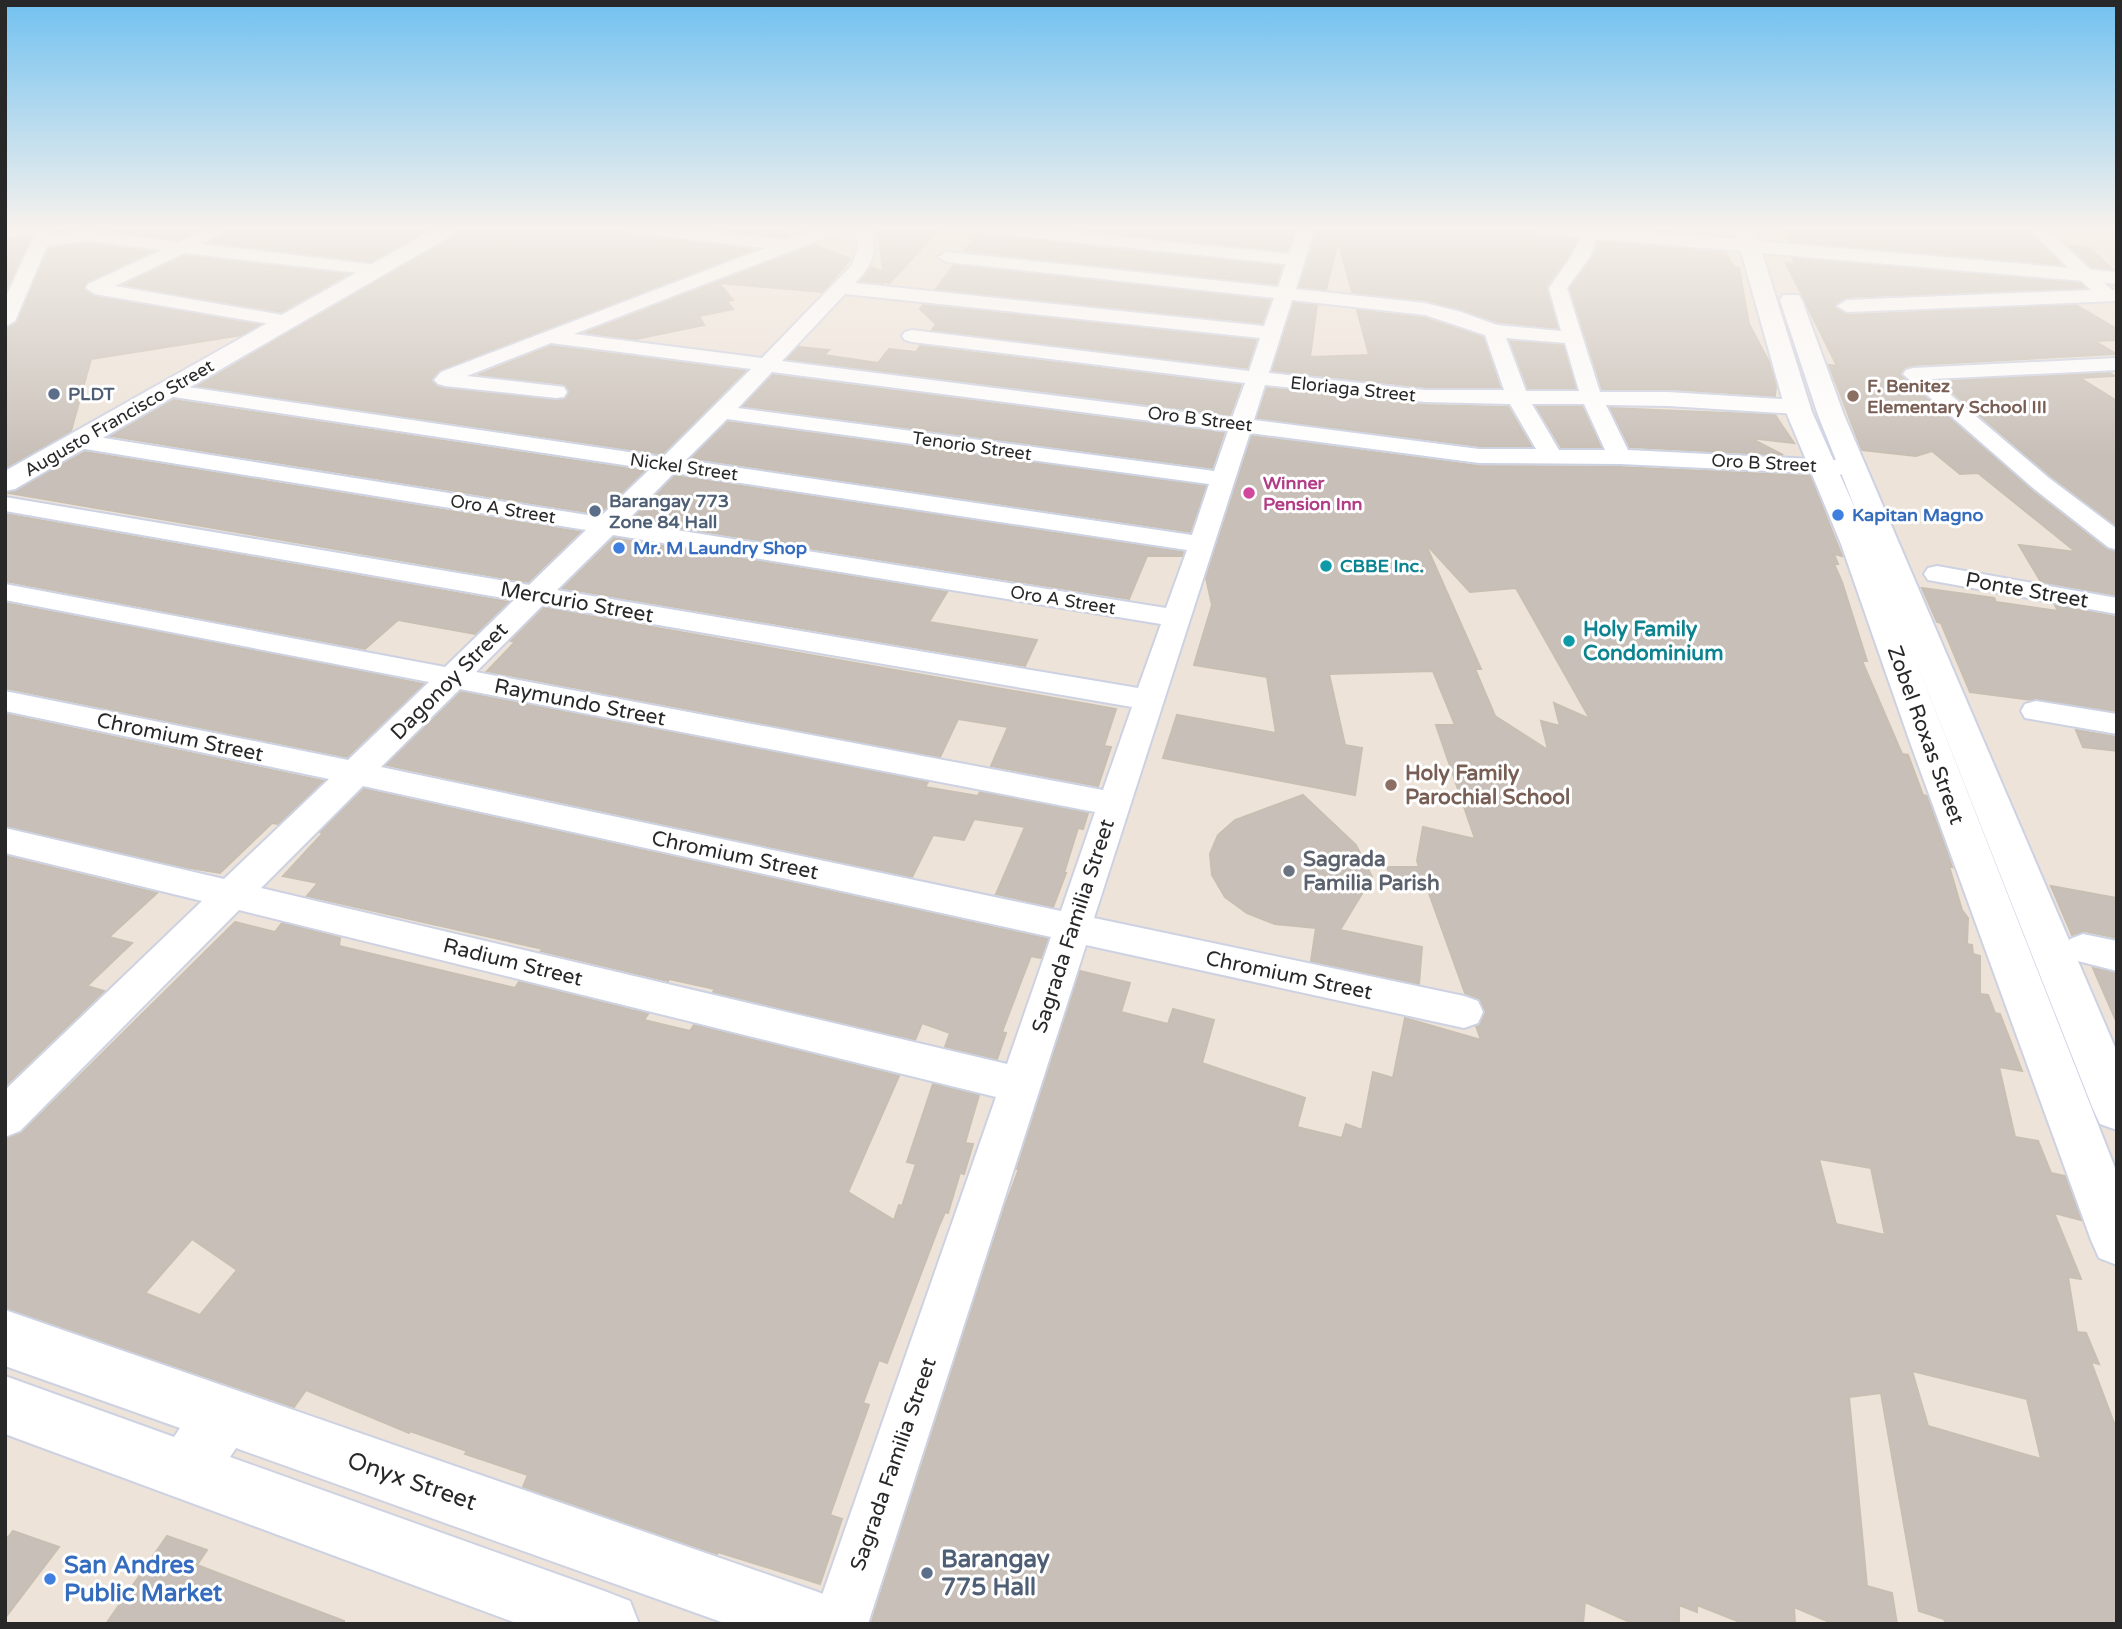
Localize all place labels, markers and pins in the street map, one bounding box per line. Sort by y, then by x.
place label: F. Benitez Elementary School III [1867,375,2047,418]
place label: PLDT [68,383,115,405]
marker: PLDT [46,386,62,402]
marker: F. Benitez Elementary School III [1845,388,1861,404]
place label: Winner Pension Inn [1263,472,1363,515]
marker: Winner Pension Inn [1241,485,1257,501]
place label: Barangay 773 Zone 84 Hall [609,490,729,533]
marker: Barangay 773 Zone 84 Hall [587,503,603,519]
place label: Kapitan Magno [1852,504,1983,526]
marker: Kapitan Magno [1830,507,1846,523]
place label: Mr. M Laundry Shop [633,537,807,559]
marker: Mr. M Laundry Shop [611,540,627,556]
place label: CBBE Inc. [1340,555,1424,577]
marker: CBBE Inc. [1318,558,1334,574]
place label: Holy Family Condominium [1583,617,1723,666]
marker: Holy Family Condominium [1561,633,1577,649]
place label: Holy Family Parochial School [1405,761,1570,810]
marker: Holy Family Parochial School [1383,777,1399,793]
place label: Sagrada Familia Parish [1303,847,1440,896]
marker: Sagrada Familia Parish [1281,863,1297,879]
place label: Barangay 775 Hall [941,1545,1050,1602]
place label: San Andres Public Market [64,1551,223,1608]
marker: Barangay 775 Hall [919,1565,935,1581]
marker: San Andres Public Market [42,1571,58,1587]

